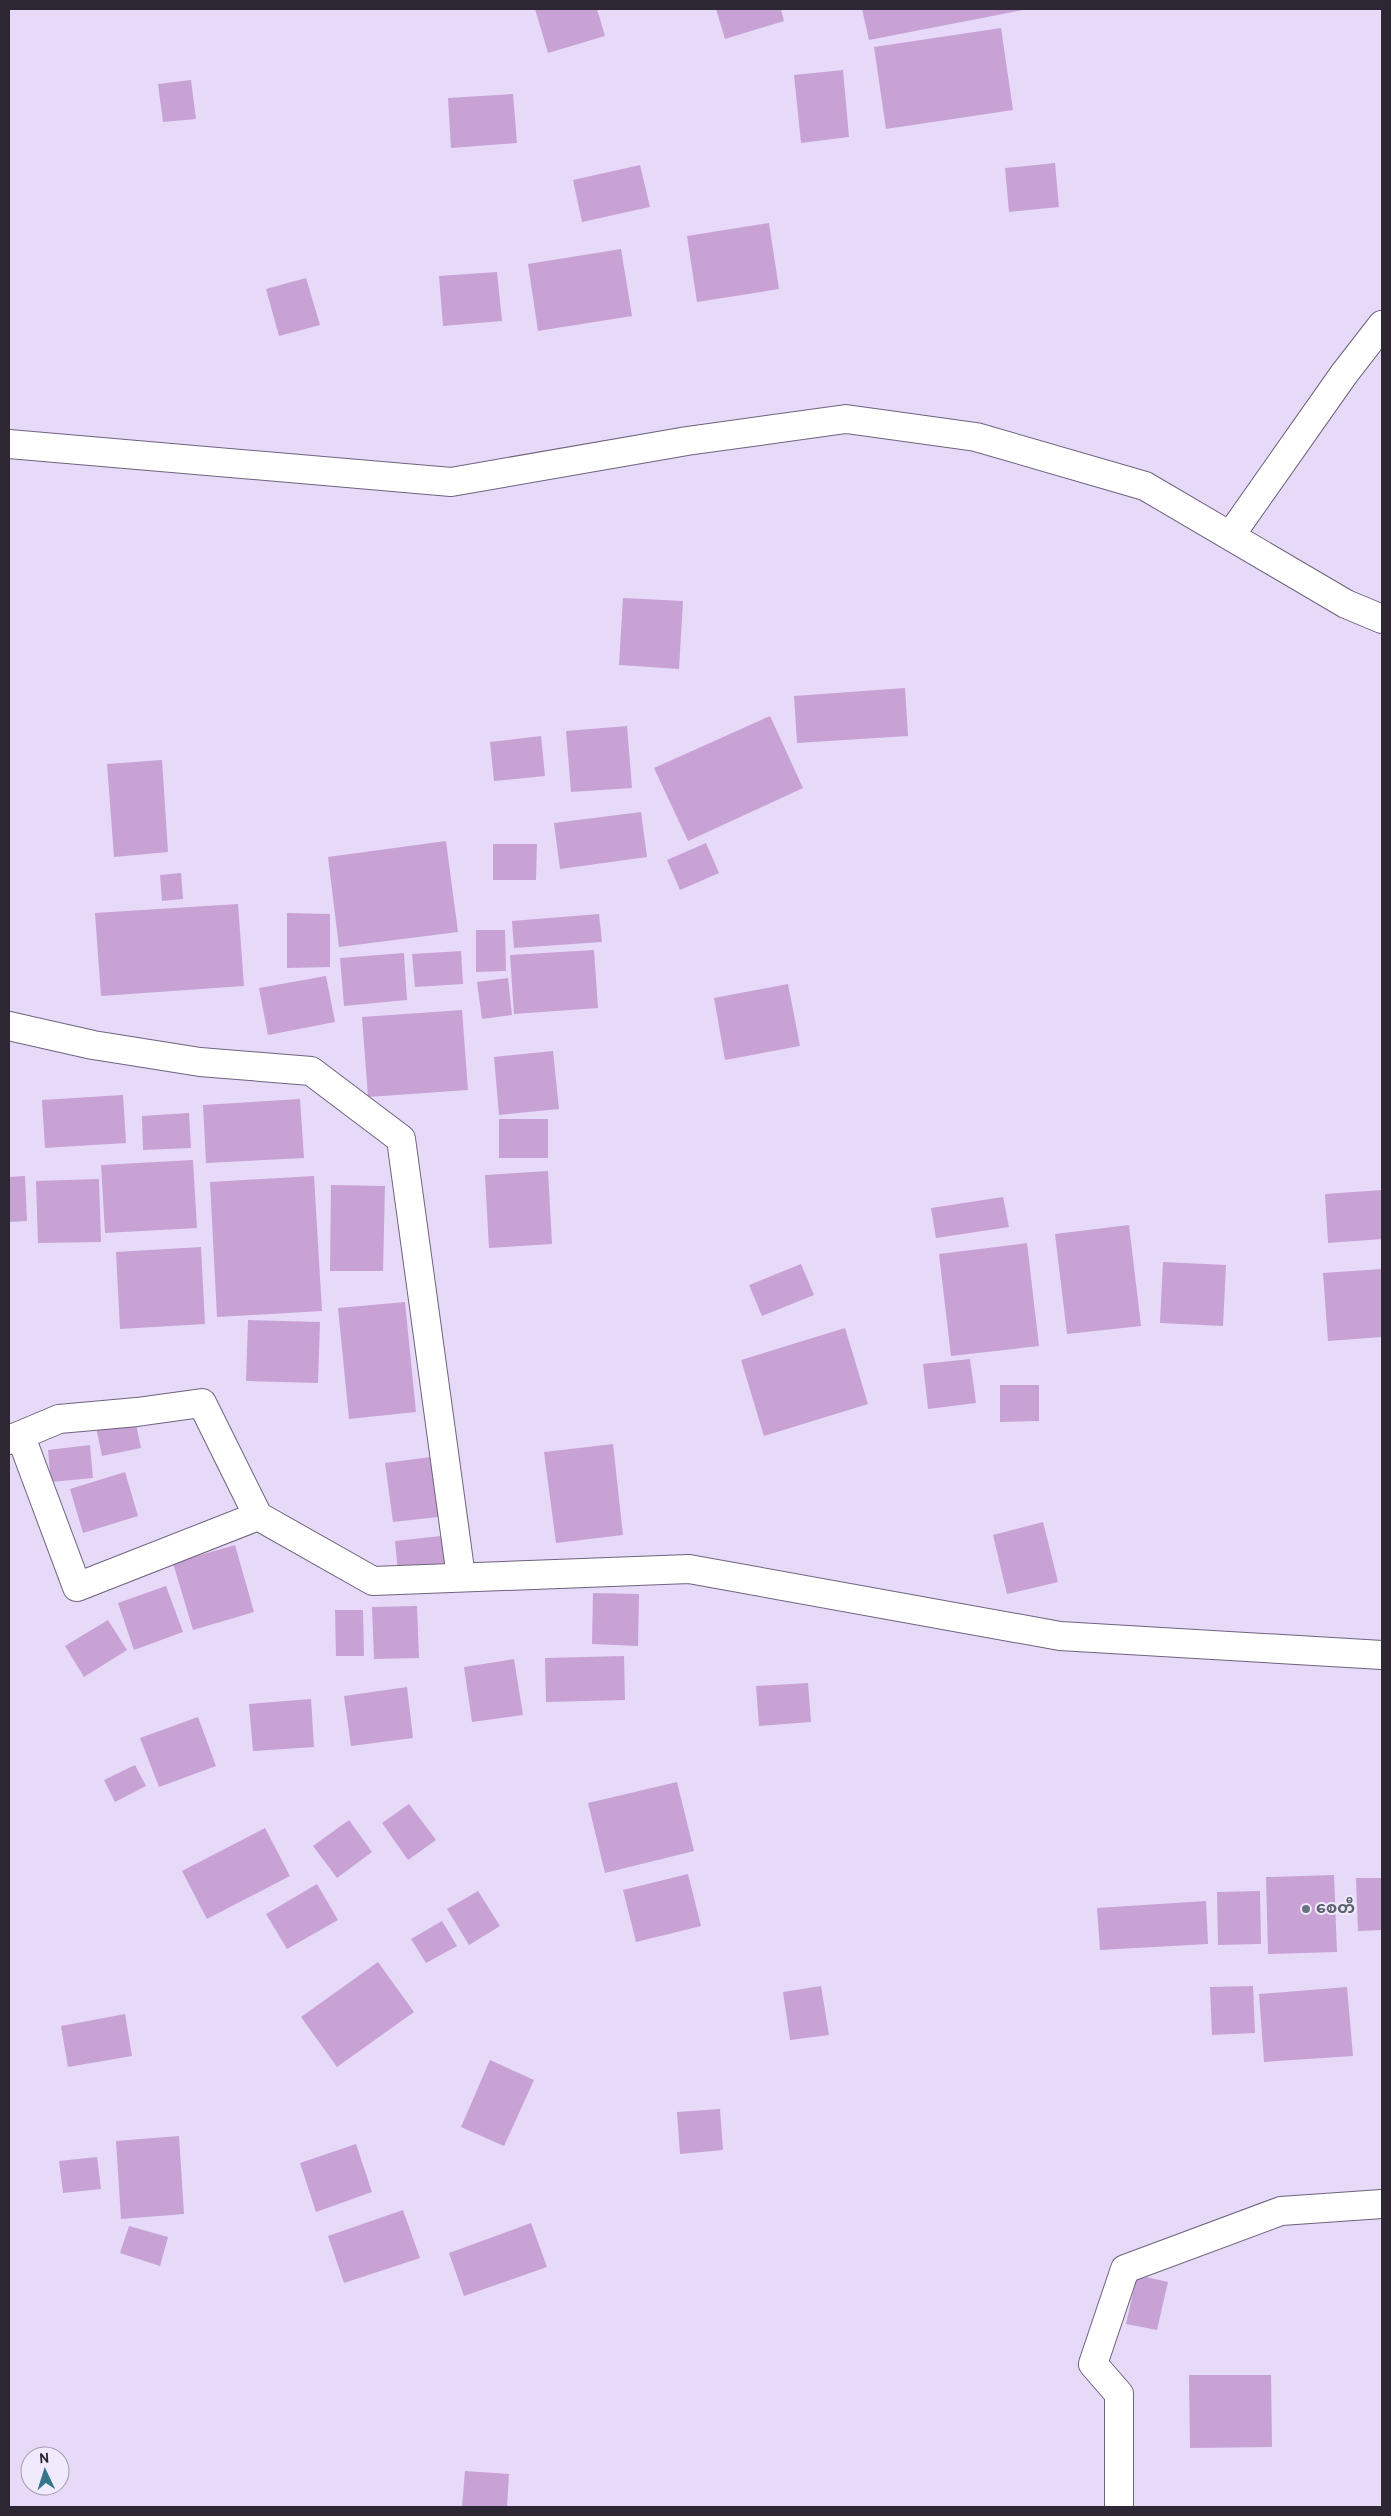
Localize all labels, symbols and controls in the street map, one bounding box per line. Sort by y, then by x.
place label: စေတီ [1316,1896,1355,1919]
marker: စေတီ [1300,1903,1312,1915]
north arrow [20,2446,70,2496]
text: N [39,2451,50,2468]

